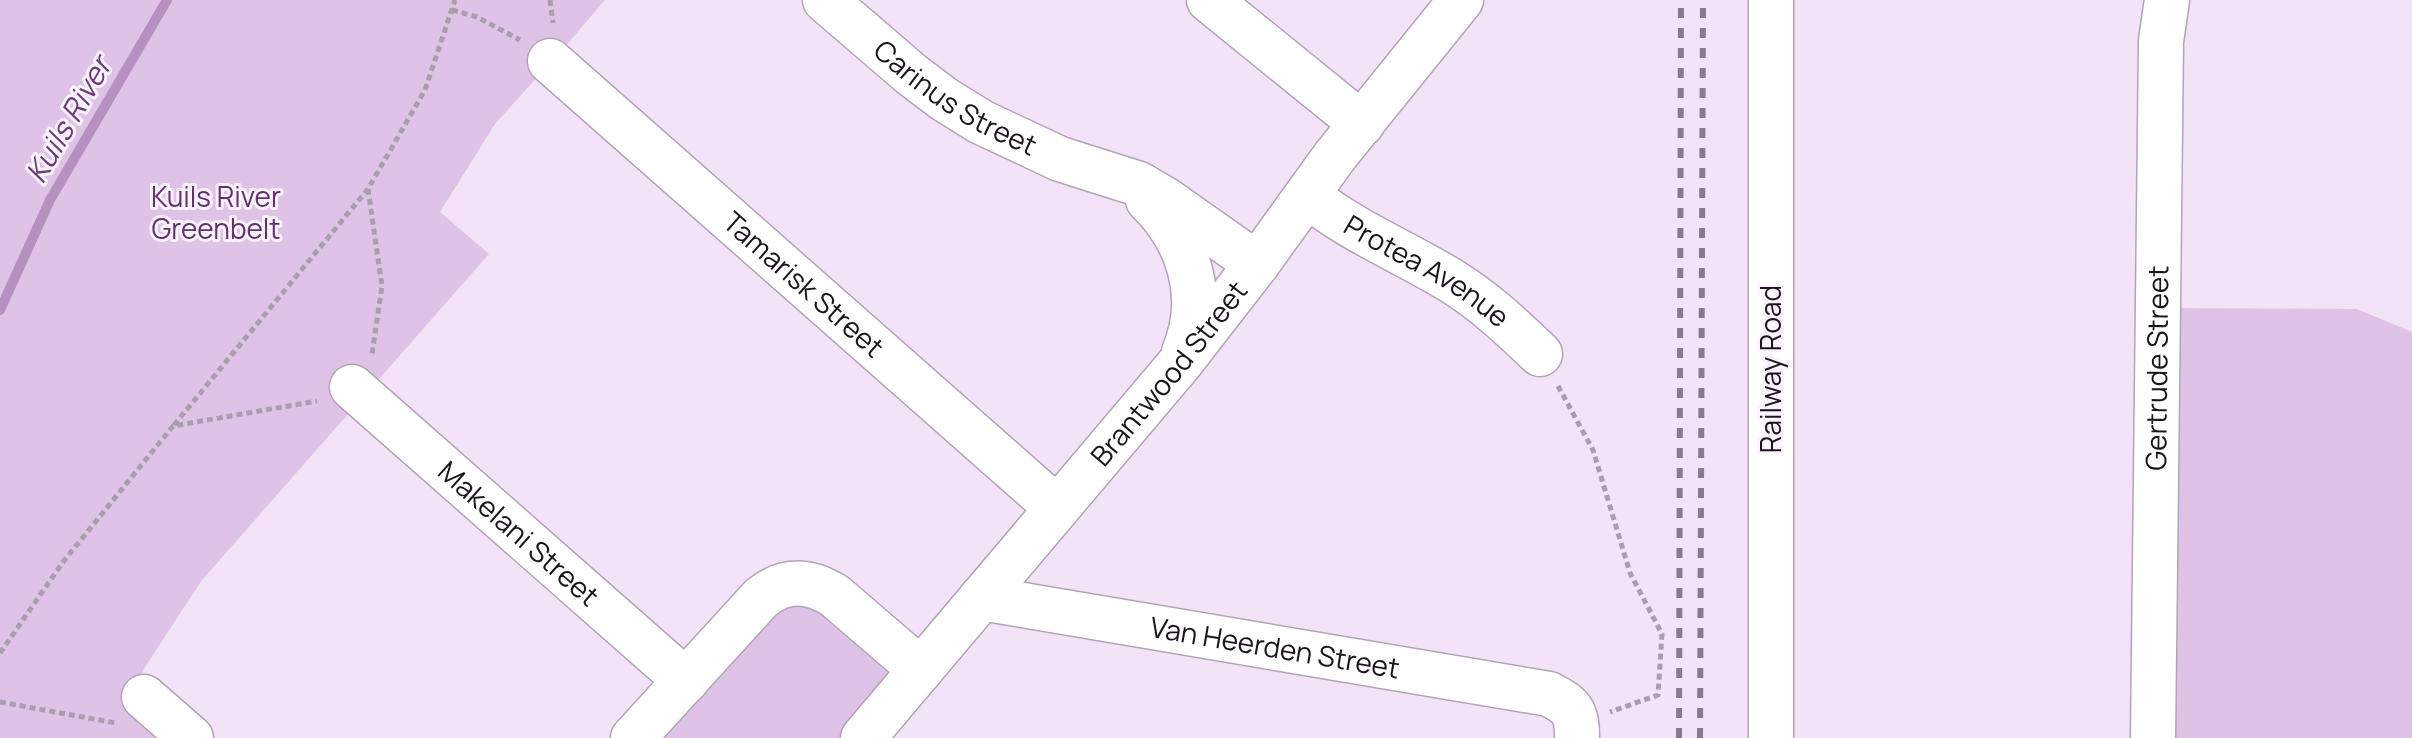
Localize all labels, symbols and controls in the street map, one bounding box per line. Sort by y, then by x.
street label: Carinus Street [866,30,1044,164]
water label: Kuils River [15,45,122,190]
park label: Kuils River Greenbelt [151,177,281,247]
street label: Tamarisk Street [716,202,893,365]
street label: Protea Avenue [1338,205,1518,335]
street label: Gertrude Street [2136,265,2176,471]
street label: Brantwood Street [1081,272,1255,473]
street label: Railway Road [1751,285,1789,453]
street label: Makelani Street [431,452,608,614]
street label: Van Heerden Street [1147,607,1403,686]

